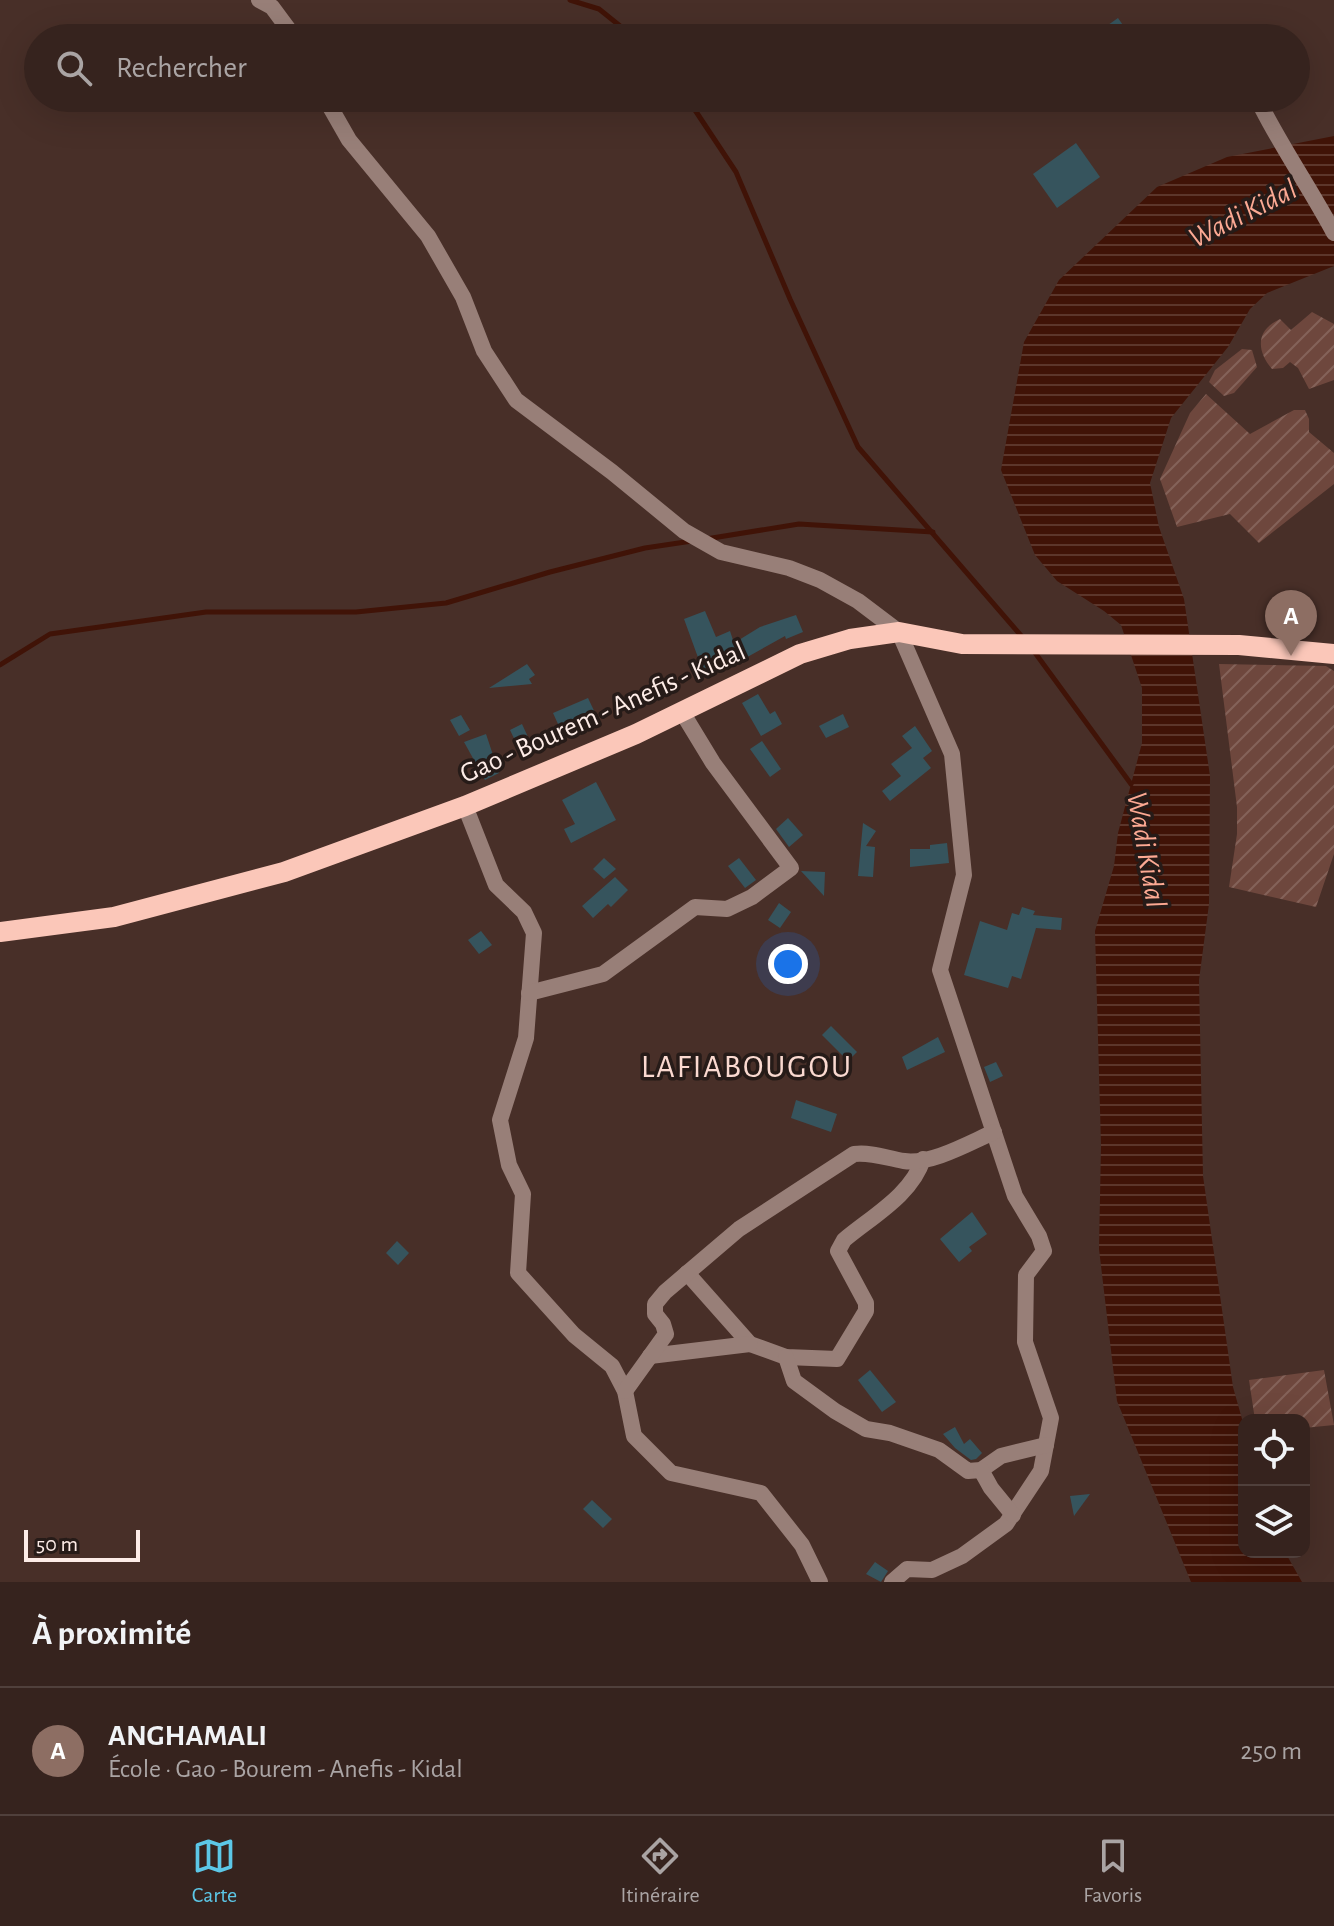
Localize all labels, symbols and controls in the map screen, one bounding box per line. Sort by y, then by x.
search box [24,24,1310,112]
icon: search [52,46,96,90]
text: Rechercher [116,53,247,83]
water label: Wadi Kidal [1184,174,1302,254]
pin: A [1265,590,1317,656]
street label: Gao - Bourem - Anefis - Kidal [456,637,750,789]
water label: Wadi Kidal [1121,790,1171,910]
your location [768,944,808,984]
district label: LAFIABOUGOU [641,1051,853,1083]
map controls [1238,1414,1310,1558]
button: locate [1238,1414,1310,1486]
button: layers [1238,1486,1310,1558]
scale bar [24,1526,140,1562]
text: 50 m [36,1533,78,1555]
text: À proximité [32,1617,191,1651]
text: ANGHAMALI [108,1721,267,1751]
text: A [50,1738,66,1764]
text: 250 m [1240,1738,1302,1764]
text: École · Gao - Bourem - Anefis - Kidal [108,1756,463,1782]
tab: Carte [192,1834,237,1908]
tab: Itinéraire [621,1834,700,1908]
tab: Favoris [1083,1834,1142,1908]

